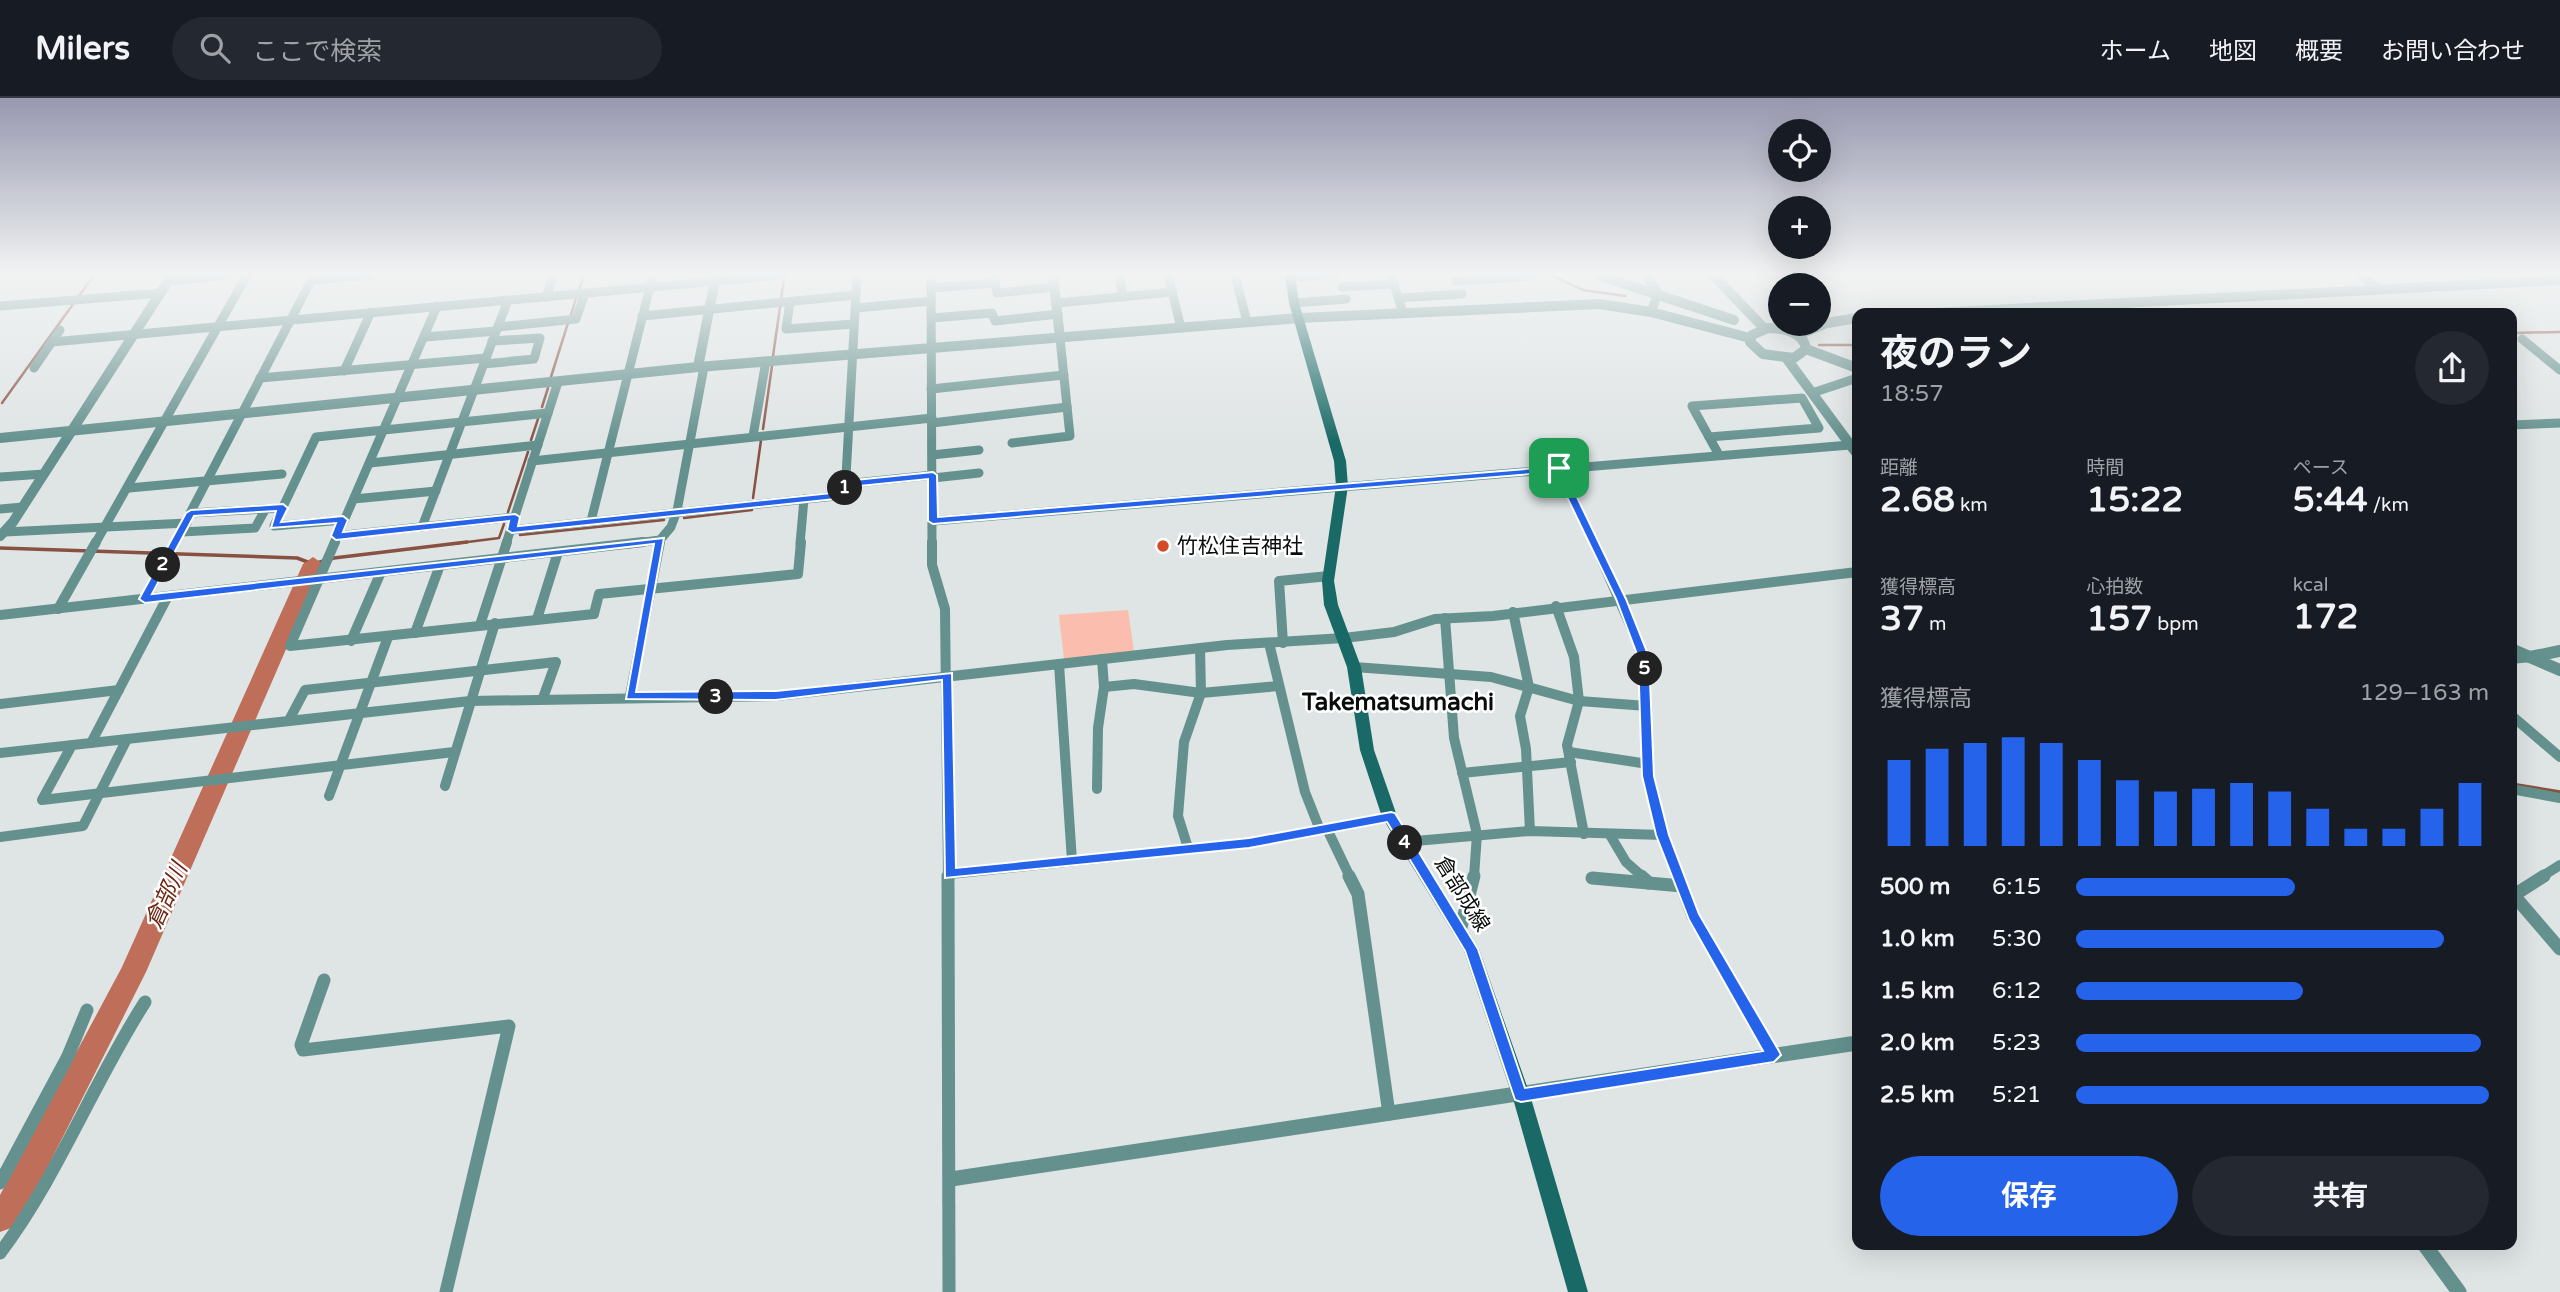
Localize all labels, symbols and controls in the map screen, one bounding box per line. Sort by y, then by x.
search box [172,17,662,80]
text: Milers [35,29,130,68]
icon: search [196,29,234,67]
text: ここで検索 [252,36,382,67]
text: ホーム [2100,37,2171,66]
text: 地図 [2209,37,2257,66]
text: 概要 [2295,37,2343,66]
text: お問い合わせ [2381,37,2525,66]
map controls [1768,119,1831,336]
button: locate [1768,119,1831,182]
button: + [1768,196,1831,259]
button: − [1768,273,1831,336]
text: 夜のラン [1880,331,2032,377]
button: share [2415,331,2489,405]
text: 18:57 [1880,380,1944,408]
pin [1529,438,1589,498]
icon: arrive [1540,449,1578,487]
text: 距離 [1880,457,1918,479]
text: 時間 [2086,457,2124,479]
text: ペース [2293,457,2349,479]
pin: 1 [828,470,862,506]
text: 1 [839,476,850,498]
text: 2.68 [1880,479,1955,521]
text: 15:22 [2086,479,2183,521]
text: 5:44 [2293,479,2368,521]
text: km [1955,494,1988,516]
text: /km [2368,494,2409,516]
place label: 竹松住吉神社 [1177,534,1303,559]
marker: 竹松住吉神社 [1155,538,1171,554]
pin: 2 [146,547,180,582]
text: 2 [157,553,168,575]
text: kcal [2293,574,2328,596]
text: 獲得標高 [1880,576,1956,598]
text: 心拍数 [2086,576,2143,598]
text: 172 [2293,596,2359,638]
text: 37 [1880,598,1924,640]
text: 157 [2086,598,2152,640]
text: m [1924,613,1946,635]
text: bpm [2152,613,2199,635]
pin: 5 [1628,652,1662,686]
text: 5 [1639,657,1650,679]
text: 129–163 m [2360,679,2489,707]
pin: 3 [698,680,734,714]
text: 3 [710,685,721,707]
text: 獲得標高 [1880,685,1972,713]
district label: Takematsumachi [1301,688,1494,717]
pin: 4 [1388,826,1422,860]
text: 4 [1399,831,1410,853]
street label: 倉部成線 [1429,852,1495,936]
water label: 倉部川 [140,856,195,933]
text: 500 m [1880,873,1950,901]
text: 6:15 [1992,873,2041,901]
text: 1.0 km [1880,925,1955,953]
text: 5:30 [1992,925,2041,953]
text: 1.5 km [1880,977,1955,1005]
text: 6:12 [1992,977,2041,1005]
text: 2.0 km [1880,1029,1955,1057]
text: 5:23 [1992,1029,2041,1057]
text: 2.5 km [1880,1081,1955,1109]
text: 5:21 [1992,1081,2041,1109]
button: 保存 [1880,1156,2178,1236]
button: 共有 [2192,1156,2489,1236]

